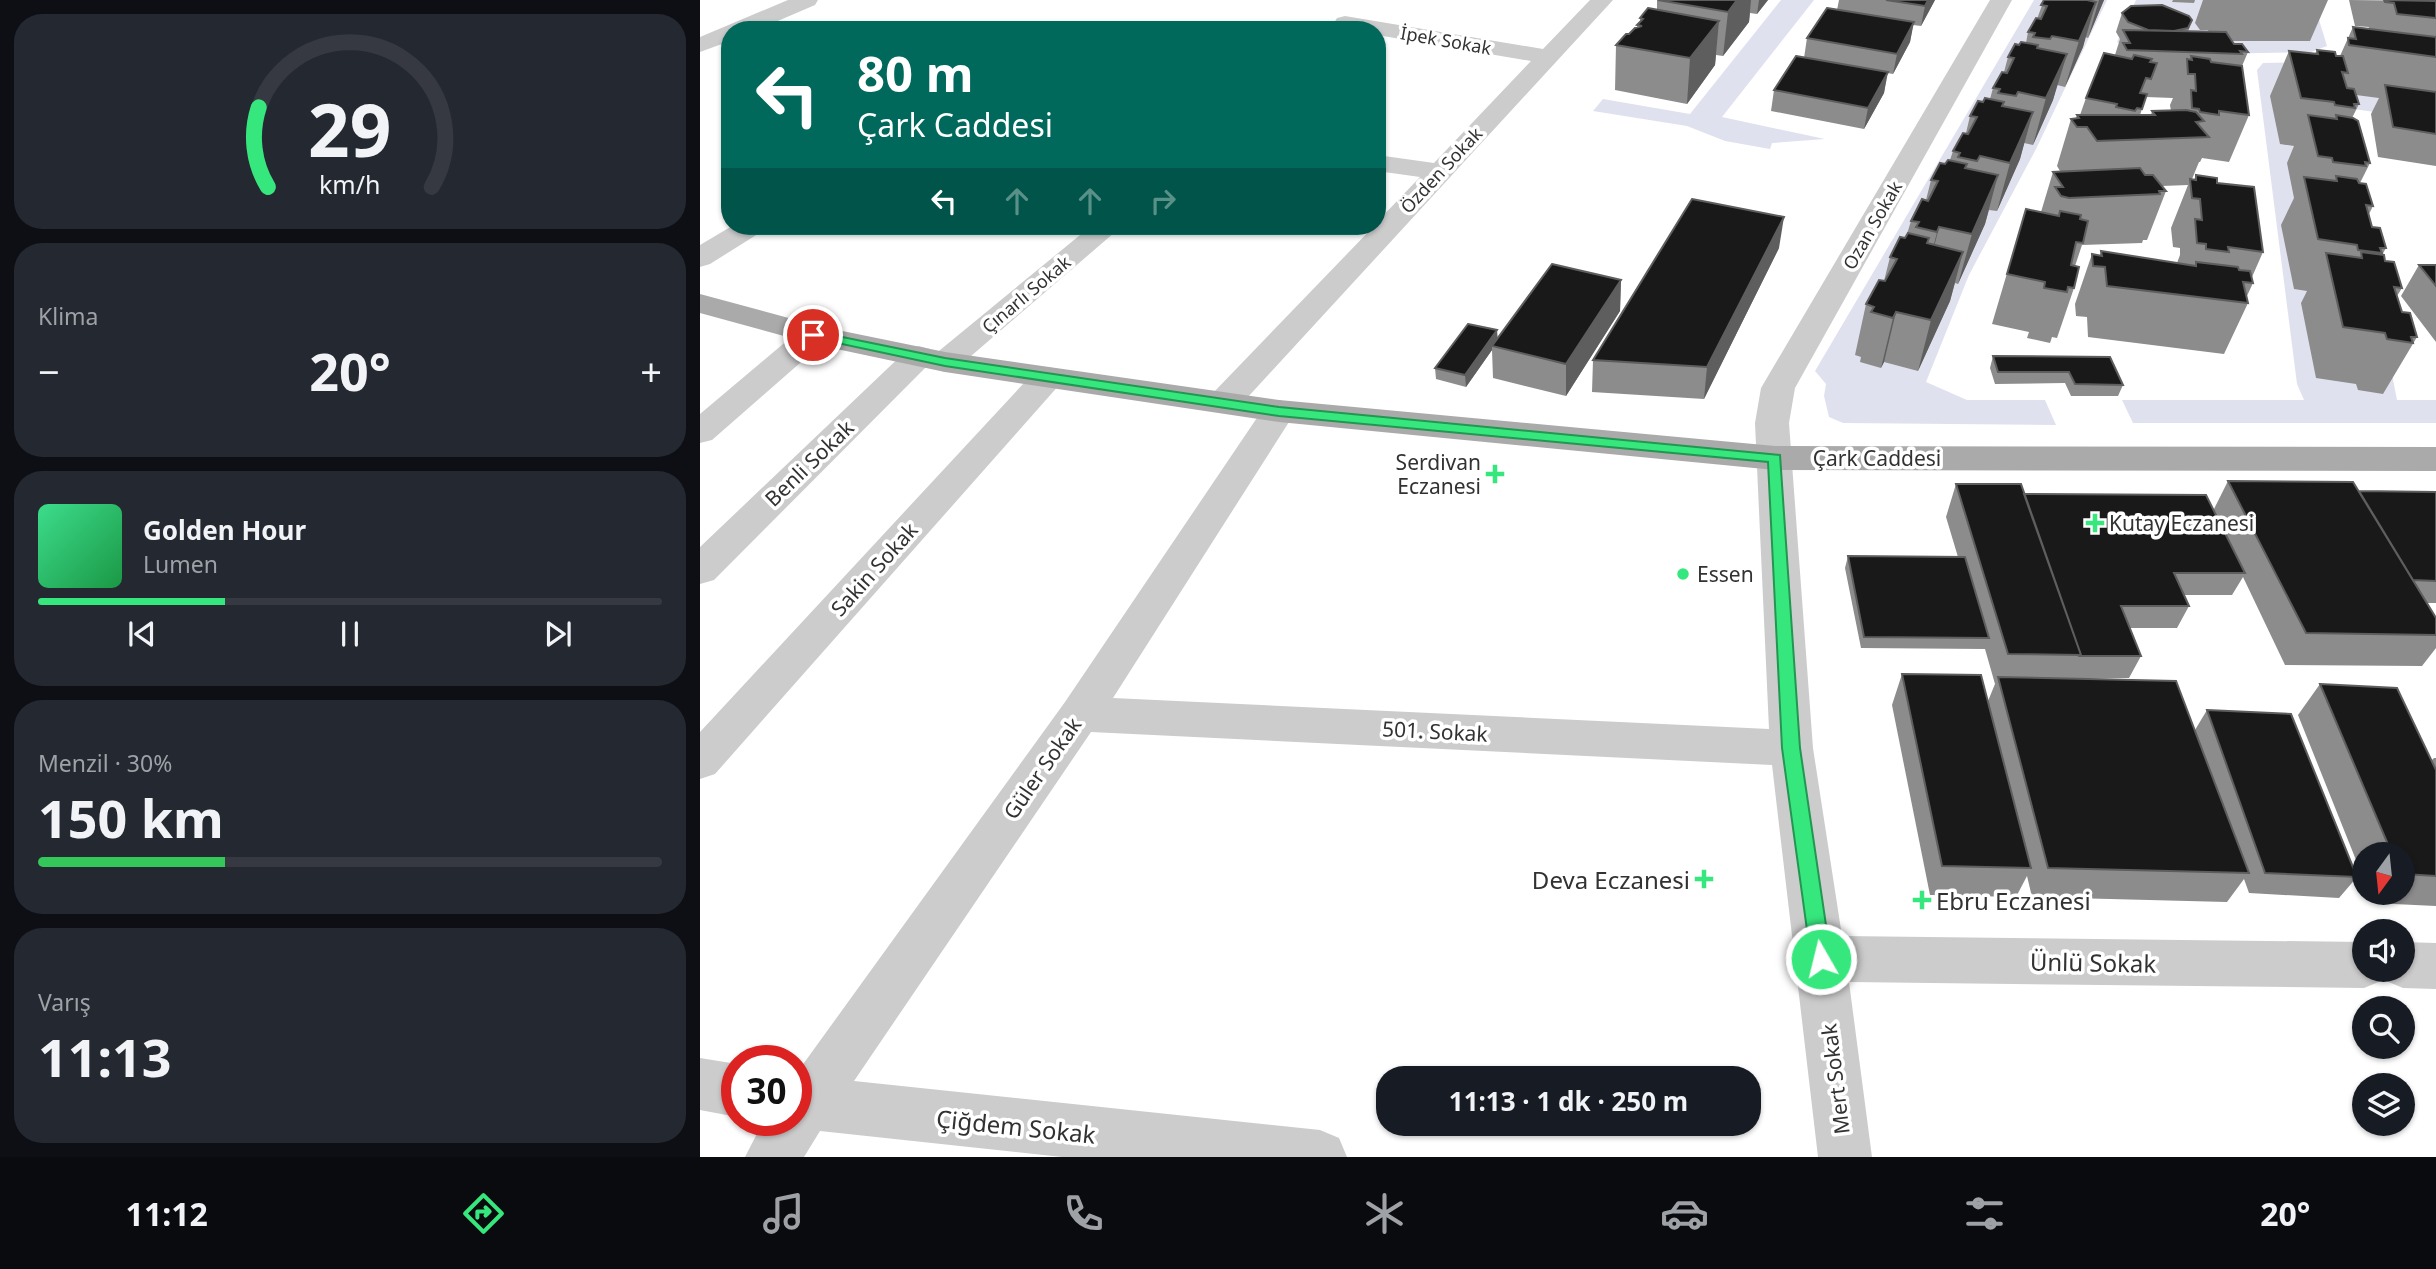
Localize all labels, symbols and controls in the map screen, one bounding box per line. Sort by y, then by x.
street label: İpek Sokak [1399,20,1494,60]
text: 80 m [857,40,974,106]
icon: left [742,49,833,140]
text: 29 [308,80,392,179]
text: Çark Caddesi [857,103,1053,146]
street label: Özden Sokak [1395,121,1487,218]
text: km/h [319,167,381,201]
street label: Ozan Sokak [1837,176,1907,274]
icon: left [925,182,963,220]
icon: ahead [998,182,1036,220]
icon: ahead [1071,182,1109,220]
icon: right [1144,182,1182,220]
street label: Çınarlı Sokak [977,250,1076,338]
text: Klima [38,300,99,332]
pin [783,305,843,365]
icon: arrive [794,316,832,354]
text: 20° [309,335,391,406]
text: − [38,345,60,397]
text: + [640,345,662,397]
street label: Benli Sokak [759,413,860,512]
street label: Çark Caddesi [1813,444,1941,472]
place label: Serdivan Eczanesi [1396,448,1481,500]
marker: Serdivan Eczanesi [1487,466,1503,482]
place label: Kutay Eczanesi [2109,509,2254,537]
text: Golden Hour [143,512,306,548]
marker: Kutay Eczanesi [2087,515,2103,531]
street label: Sakin Sokak [825,516,924,622]
text: Lumen [143,548,218,580]
place label: Essen [1697,560,1754,588]
marker: Essen [1675,566,1691,582]
icon: previous [123,615,161,653]
icon: pause [331,615,369,653]
icon: next [539,615,577,653]
street label: Güler Sokak [997,711,1088,824]
street label: 501. Sokak [1382,714,1489,748]
text: Menzil · 30% [38,747,172,779]
text: 150 km [38,782,224,853]
north arrow [2352,842,2415,905]
map controls [2352,842,2415,1136]
place label: Deva Eczanesi [1532,863,1690,896]
marker: Deva Eczanesi [1696,871,1712,887]
place label: Ebru Eczanesi [1936,884,2091,917]
marker: Ebru Eczanesi [1914,892,1930,908]
button: sound [2352,919,2415,982]
position arrow [1784,922,1858,996]
street label: Ünlü Sokak [2030,944,2157,980]
text: Varış [38,986,91,1018]
button: search [2352,996,2415,1059]
text: 11:13 [38,1021,172,1092]
street label: Mert Sokak [1814,1021,1856,1136]
speed limit sign: 30 [721,1045,812,1136]
button: layers [2352,1073,2415,1136]
text: 11:13 · 1 dk · 250 m [1449,1083,1688,1119]
street label: Çiğdem Sokak [935,1101,1097,1151]
icon: directions [459,1189,508,1238]
icon: music [759,1189,808,1238]
icon: phone [1059,1189,1108,1238]
icon: climate [1360,1189,1409,1238]
icon: car [1660,1189,1709,1238]
icon: filters [1960,1189,2009,1238]
text: 11:12 [126,1192,208,1235]
text: 20° [2260,1192,2310,1235]

